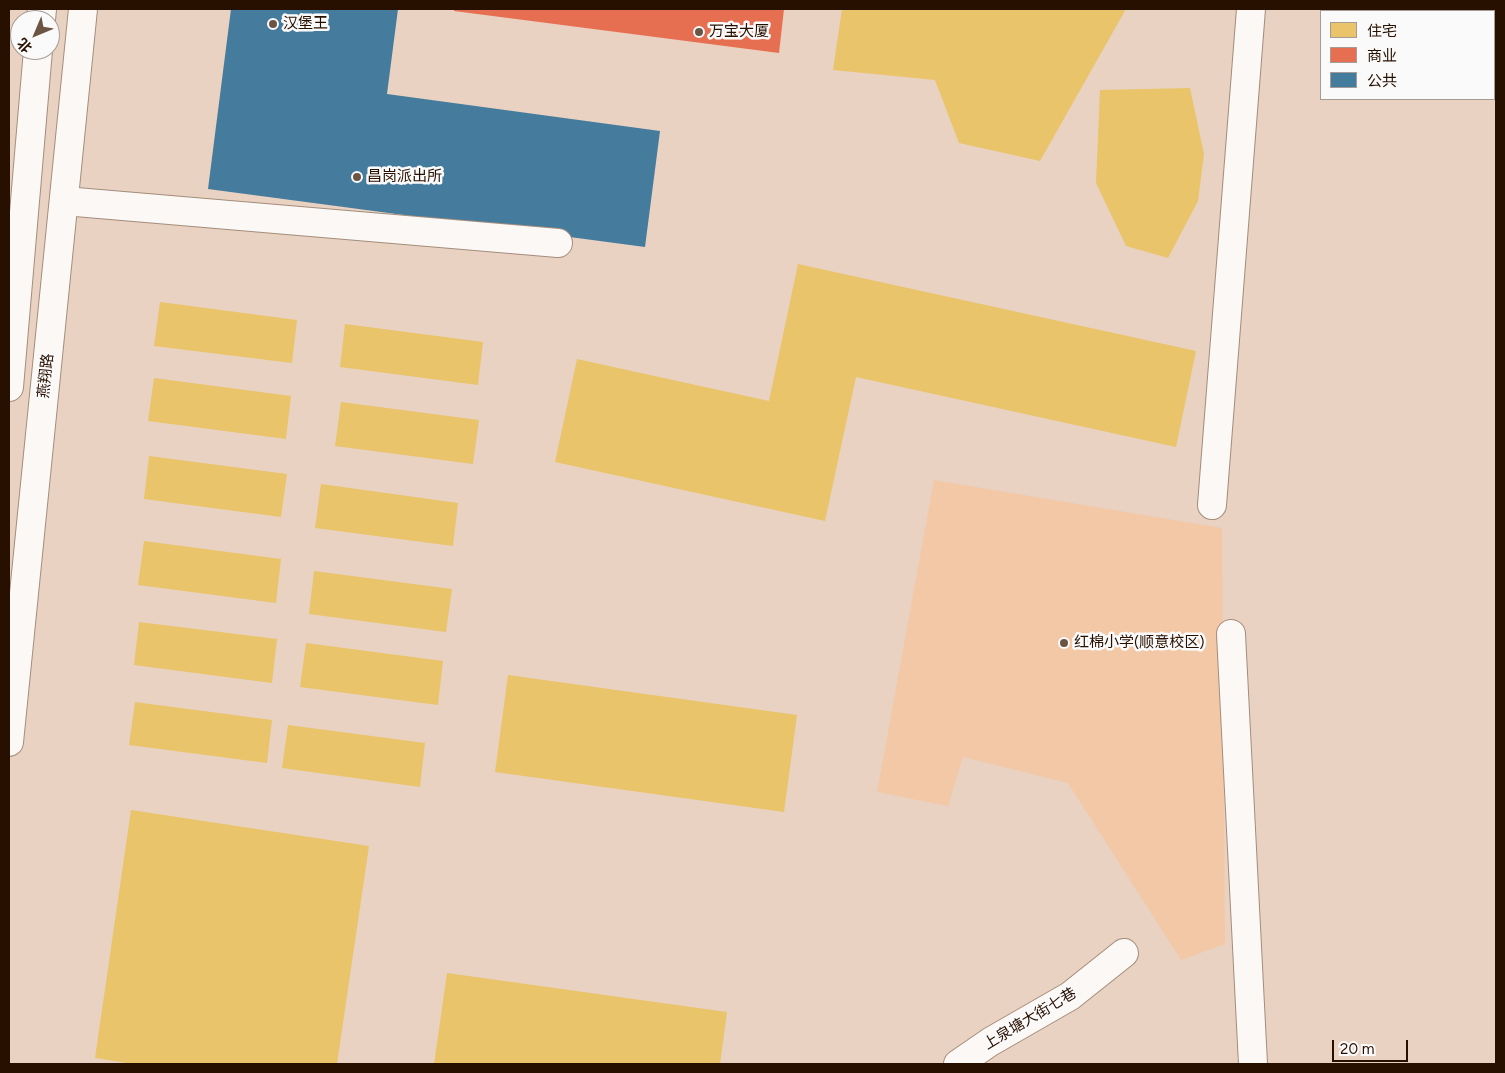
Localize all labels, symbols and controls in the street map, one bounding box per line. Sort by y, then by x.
north arrow [10,10,60,60]
legend [1320,10,1495,100]
place label: 汉堡王 [283,15,328,33]
marker: 汉堡王 [267,18,279,30]
text: 住宅 [1367,22,1397,40]
place label: 万宝大厦 [709,23,769,41]
marker: 万宝大厦 [693,26,705,38]
text: 北 [14,34,36,56]
text: 商业 [1367,47,1397,65]
text: 公共 [1367,72,1397,90]
place label: 昌岗派出所 [367,168,442,186]
marker: 昌岗派出所 [351,171,363,183]
street label: 燕翔路 [35,353,57,399]
place label: 红棉小学(顺意校区) [1074,634,1205,652]
marker: 红棉小学(顺意校区) [1058,637,1070,649]
street label: 上泉塘大街七巷 [980,984,1080,1054]
scale bar [1335,1030,1411,1062]
text: 20 m [1340,1040,1374,1058]

